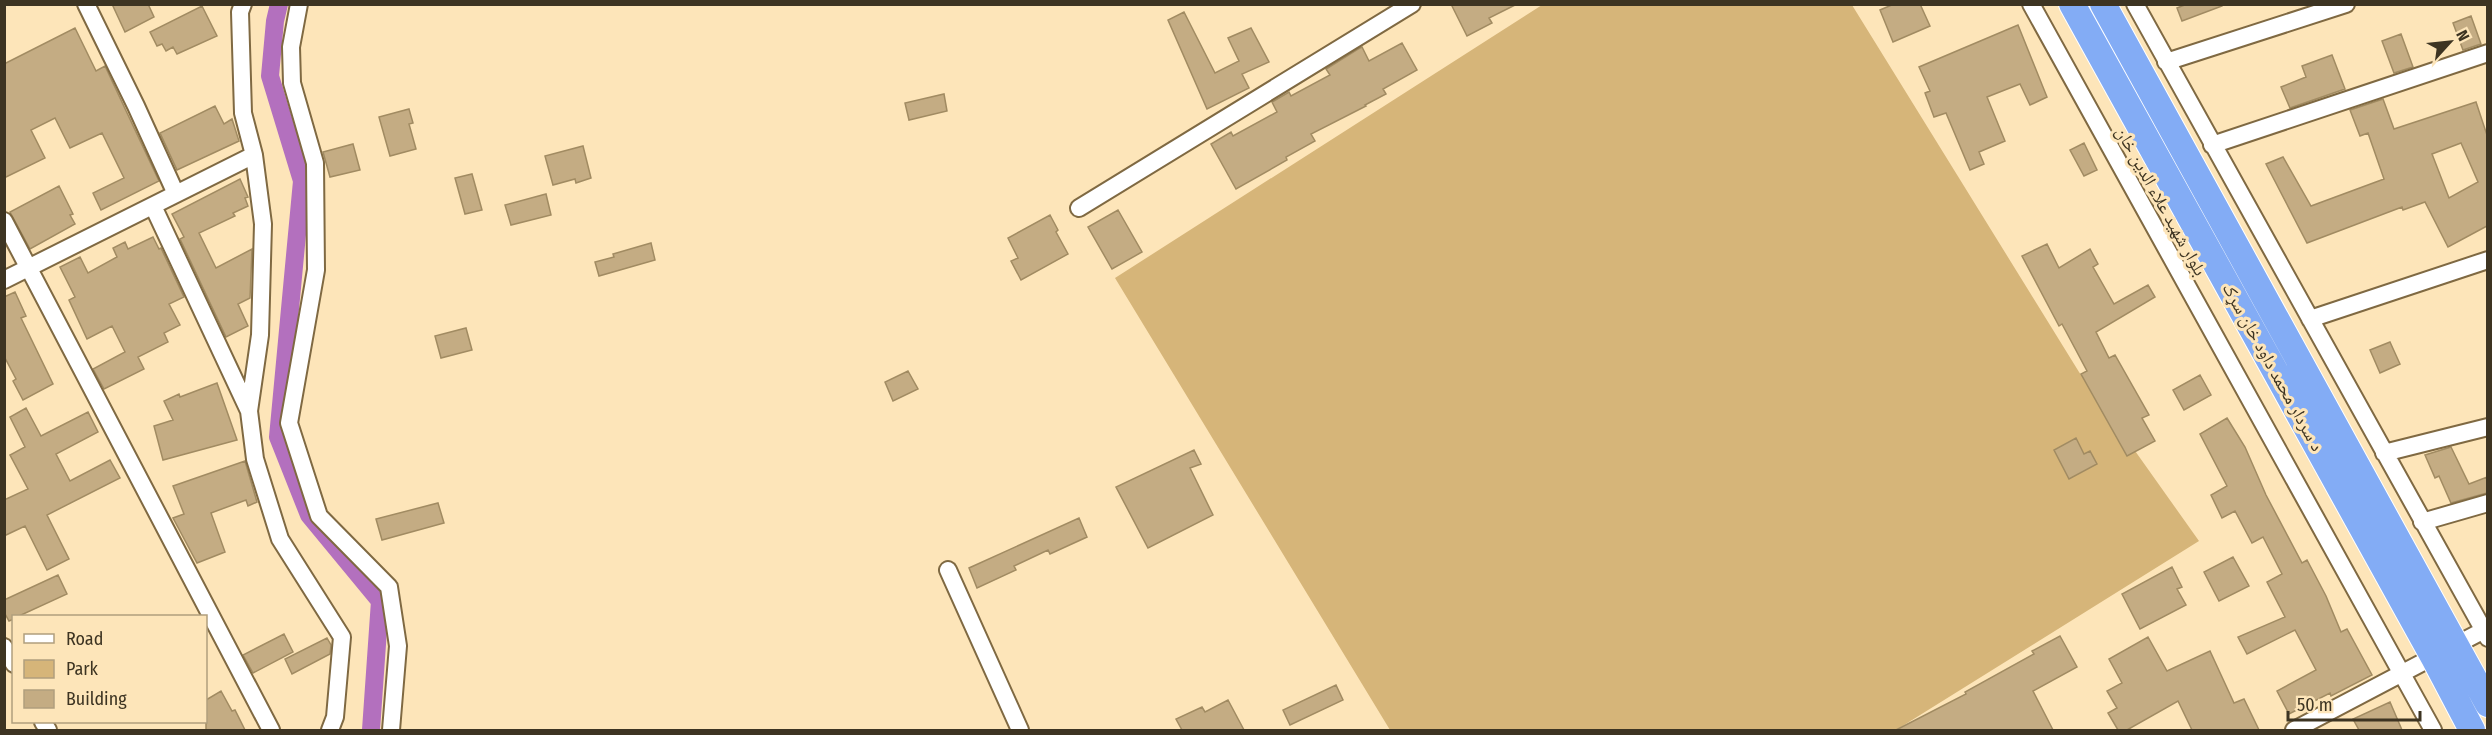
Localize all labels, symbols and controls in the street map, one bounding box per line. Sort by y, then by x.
north arrow [2420,12,2480,72]
text: N [2452,27,2474,44]
street label: بلوار شهید علاء الدین خان [2111,122,2211,280]
street label: د سردار محمد داود خان سړک [2218,279,2328,455]
legend [12,615,207,723]
text: Road [66,628,103,650]
text: Park [66,658,99,680]
scale bar [2288,684,2420,722]
text: Building [66,688,127,710]
text: 50 m [2297,694,2333,716]

